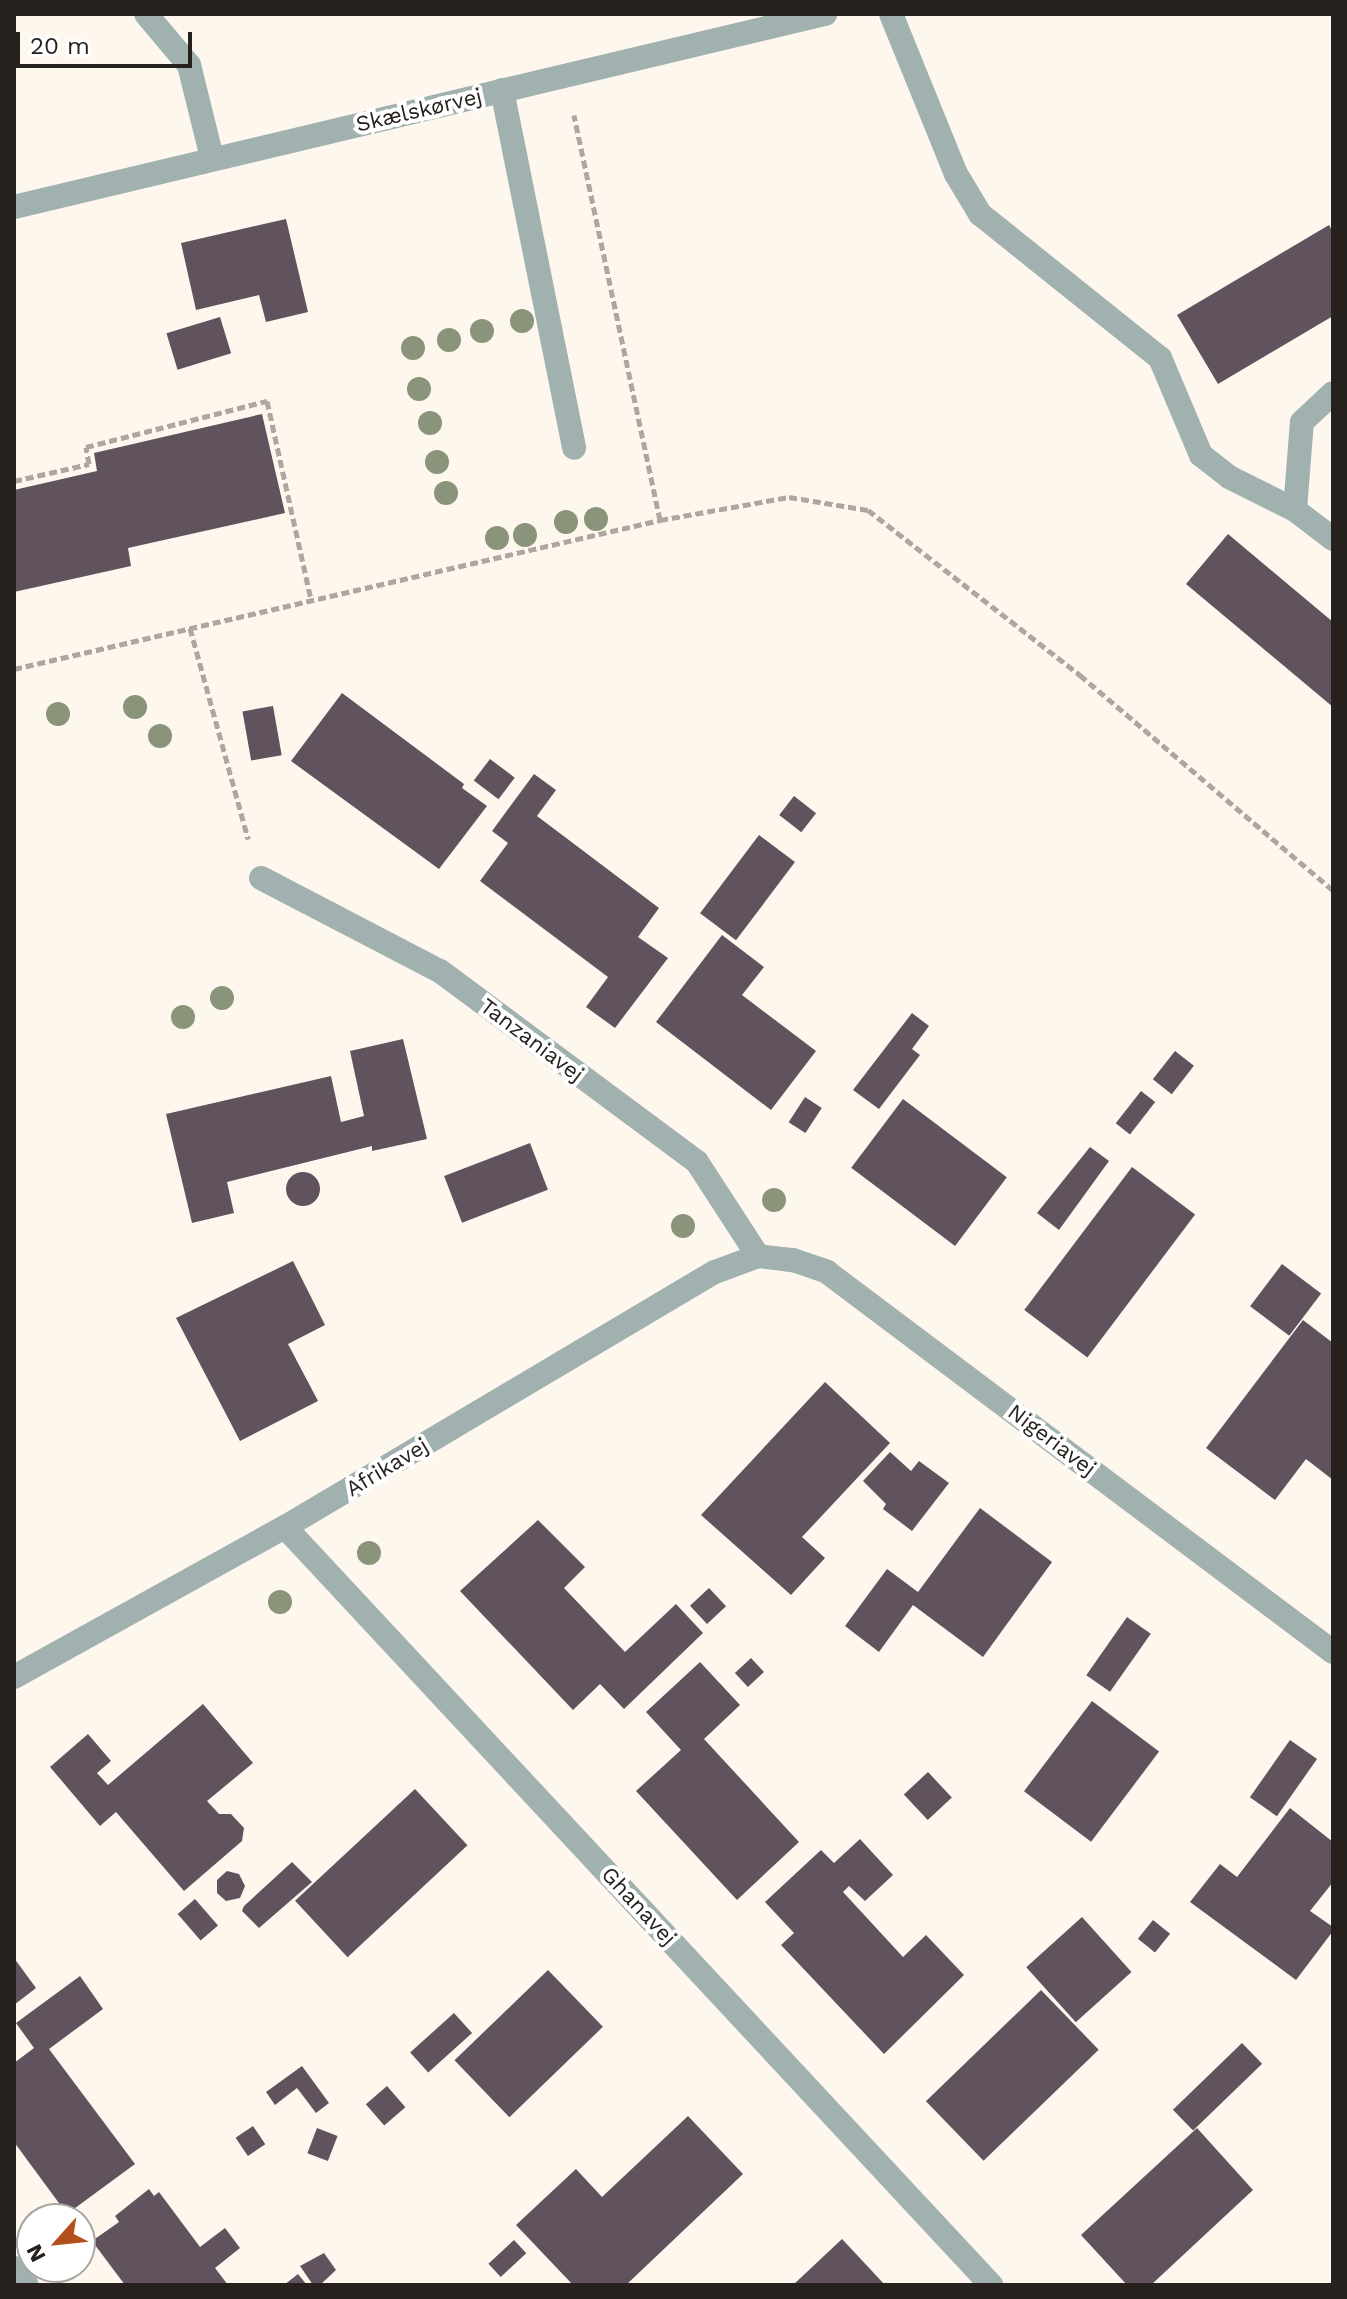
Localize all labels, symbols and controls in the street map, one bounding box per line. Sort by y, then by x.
scale bar [20,16,196,66]
text: 20 m [30,32,90,60]
street label: Skælskørvej [353,83,485,137]
street label: Tanzaniavej [475,992,589,1088]
street label: Nigeriavej [1003,1398,1101,1482]
street label: Afrikavej [341,1432,433,1502]
street label: Ghanavej [596,1861,682,1951]
north arrow [16,2203,96,2283]
text: N [21,2240,51,2266]

